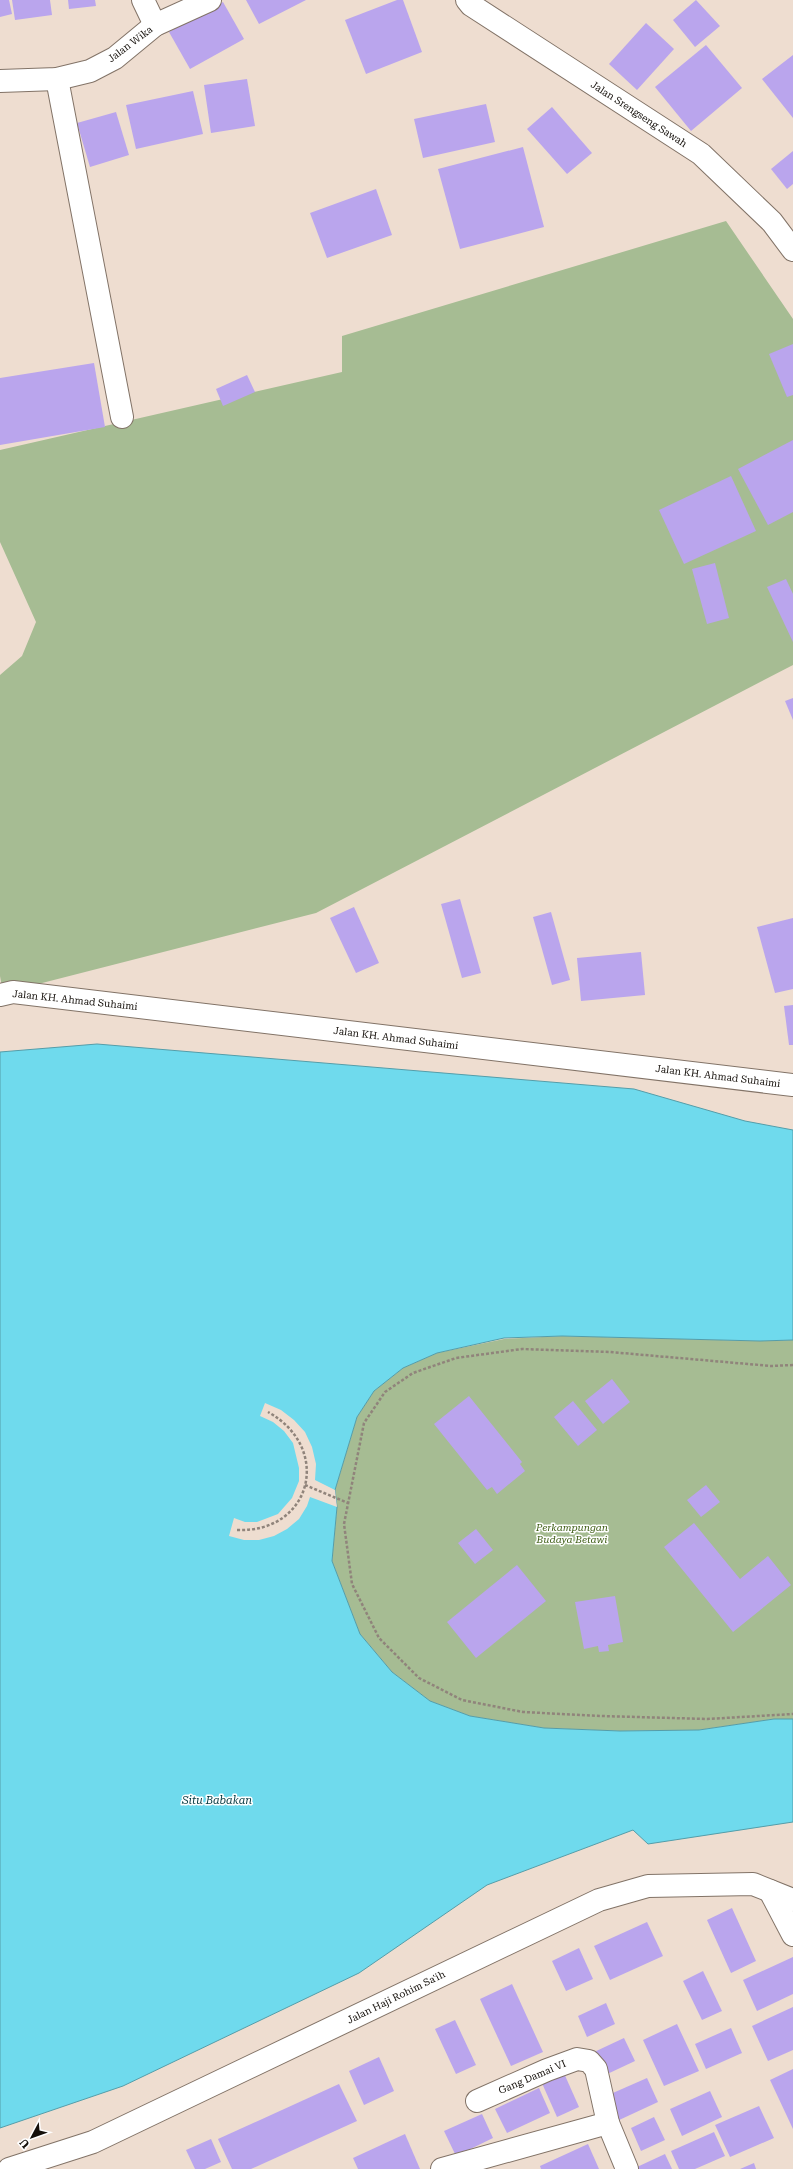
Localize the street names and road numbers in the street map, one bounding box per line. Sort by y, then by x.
street label: Jalan Wika [106,23,155,64]
street label: Jalan Srengseng Sawah [589,79,690,150]
street label: Jalan KH. Ahmad Suhaimi [12,988,138,1012]
street label: Jalan KH. Ahmad Suhaimi [333,1025,459,1051]
street label: Jalan KH. Ahmad Suhaimi [655,1063,781,1089]
street label: Jalan Haji Rohim Sa'ih [345,1968,447,2026]
street label: Gang Damai VI [497,2058,568,2096]

